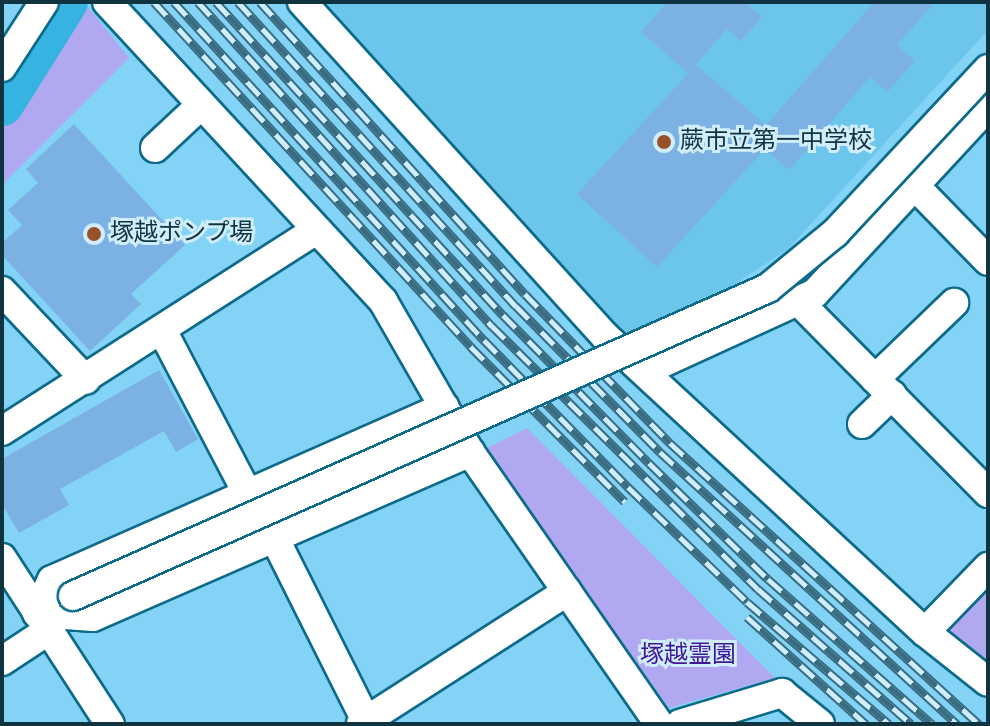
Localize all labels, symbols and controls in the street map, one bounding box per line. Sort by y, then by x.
place label: 蕨市立第一中学校 [680,128,872,156]
marker: 蕨市立第一中学校 [655,133,673,151]
place label: 塚越ポンプ場 [110,220,254,248]
marker: 塚越ポンプ場 [85,225,103,243]
park label: 塚越霊園 [640,642,736,670]

